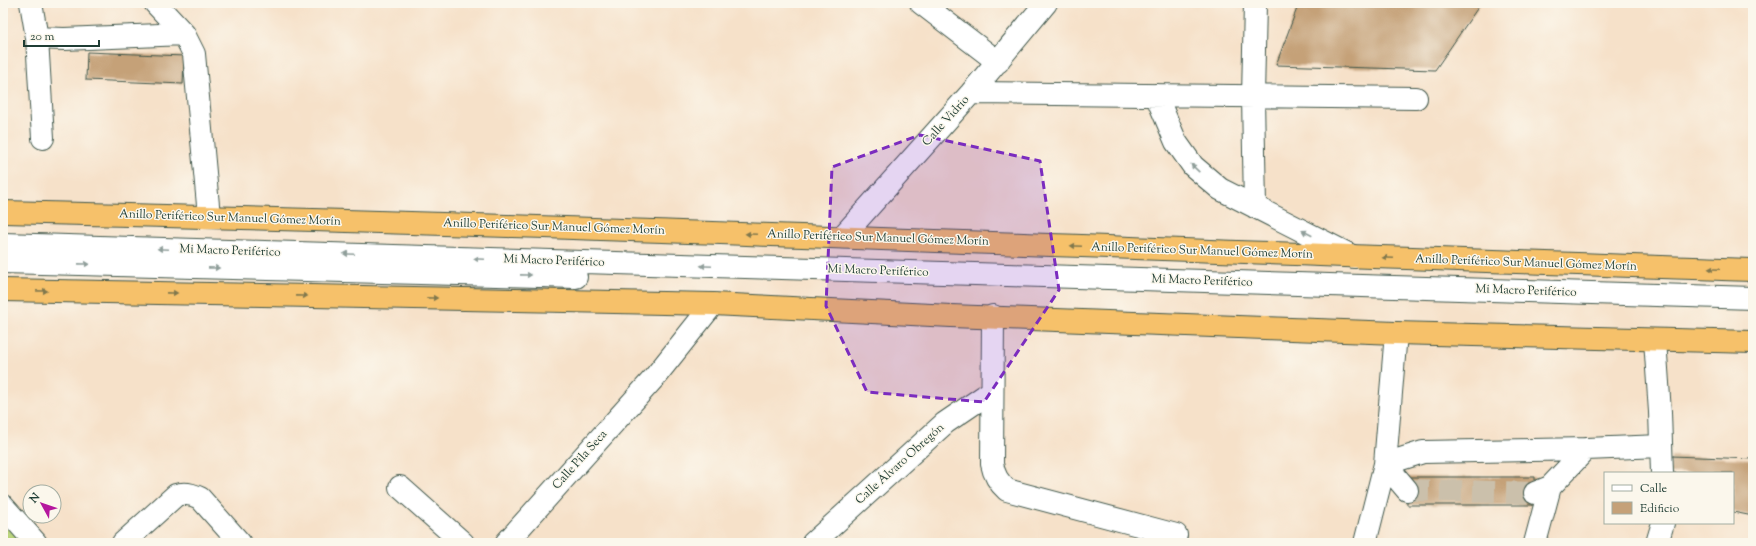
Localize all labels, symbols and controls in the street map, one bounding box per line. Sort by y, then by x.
scale bar [24,22,99,48]
text: 20 m [30,28,55,46]
street label: Calle Vidrio [918,91,974,150]
one-way arrow [1190,163,1200,173]
street label: Anillo Periférico Sur Manuel Gómez Morín [119,205,341,231]
street label: Anillo Periférico Sur Manuel Gómez Morín [443,214,665,240]
street label: Anillo Periférico Sur Manuel Gómez Morín [767,225,989,251]
one-way arrow [1301,230,1313,236]
one-way arrow [744,231,757,237]
street label: Anillo Periférico Sur Manuel Gómez Morín [1091,238,1313,264]
street label: Mi Macro Periférico [179,240,281,262]
one-way arrow [1069,243,1082,249]
one-way arrow [156,246,169,252]
street label: Mi Macro Periférico [503,250,605,272]
street label: Anillo Periférico Sur Manuel Gómez Morín [1415,250,1637,276]
one-way arrow [343,251,355,258]
one-way arrow [473,255,485,262]
one-way arrow [1381,255,1394,261]
street label: Mi Macro Periférico [827,260,929,282]
one-way arrow [78,261,90,268]
one-way arrow [700,262,713,269]
one-way arrow [208,265,221,271]
one-way arrow [1707,266,1720,272]
street label: Mi Macro Periférico [1151,270,1253,292]
one-way arrow [520,272,532,279]
street label: Mi Macro Periférico [1475,280,1577,302]
one-way arrow [36,288,49,294]
one-way arrow [166,290,179,296]
one-way arrow [296,293,309,299]
one-way arrow [426,295,439,301]
street label: Calle Álvaro Obregón [851,419,949,509]
street label: Calle Pila Seca [548,426,612,494]
legend [1604,472,1734,524]
text: Calle [1640,480,1668,498]
north arrow [22,484,62,524]
text: N [26,490,44,507]
text: Edificio [1640,500,1680,518]

